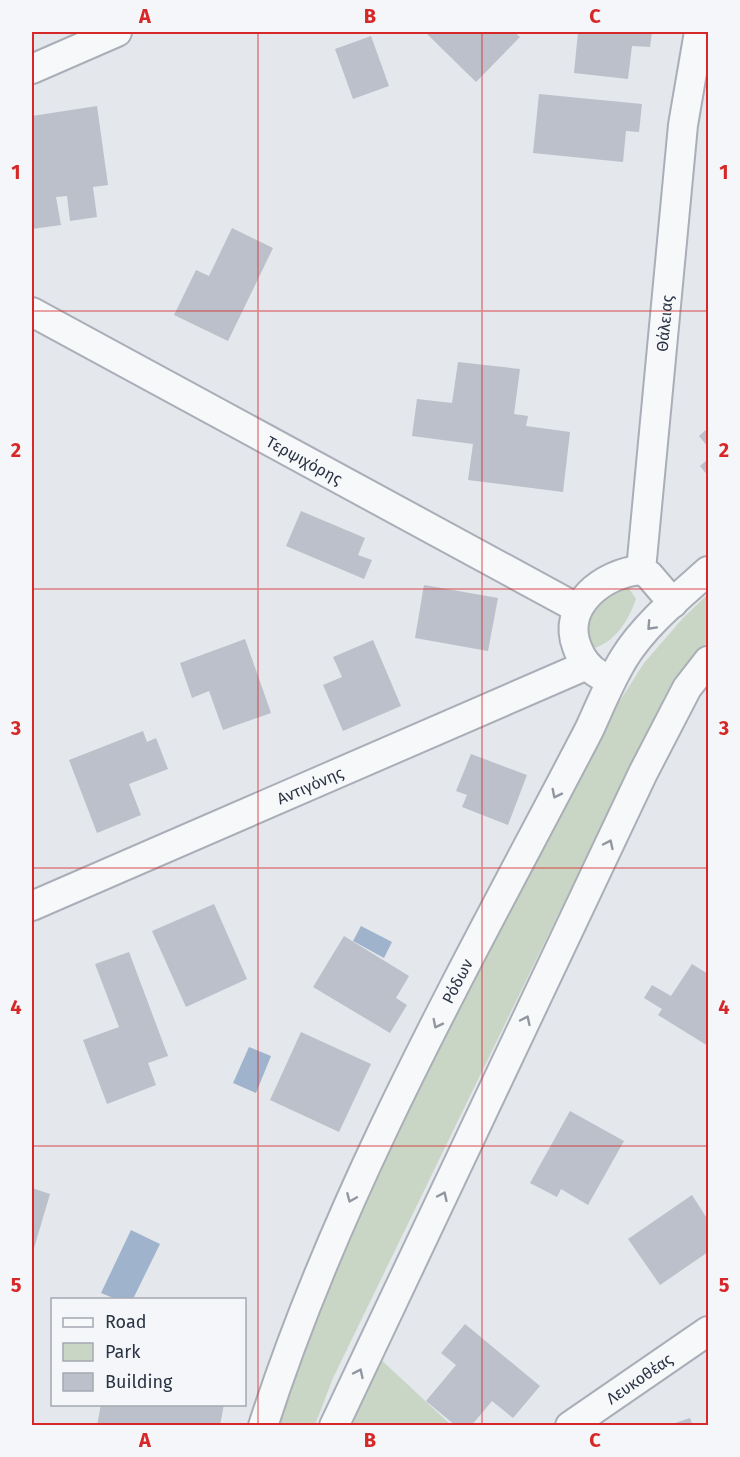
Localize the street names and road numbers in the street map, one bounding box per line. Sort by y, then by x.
street label: Θάλειας [652,294,676,353]
street label: Τερψιχόρης [263,432,346,488]
street label: Αντιγόνης [274,762,346,808]
street label: Ρόδων [438,955,477,1007]
street label: Λευκοθέας [602,1349,676,1408]

